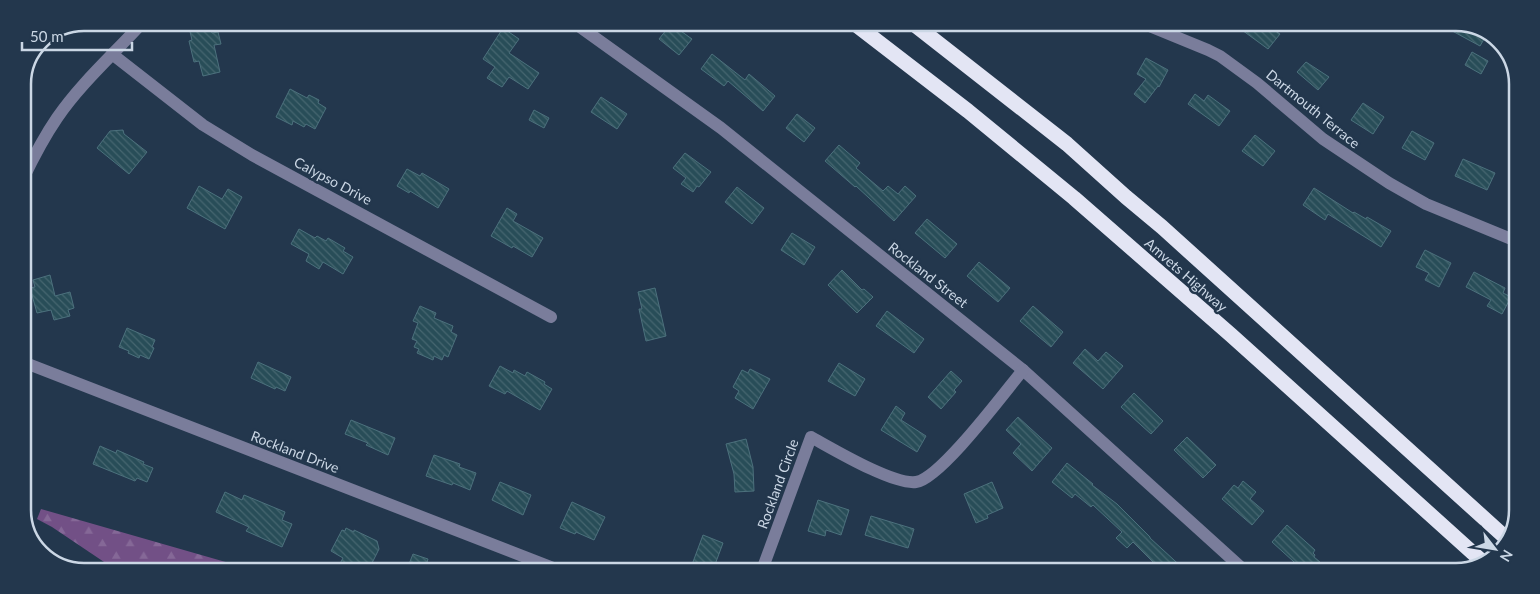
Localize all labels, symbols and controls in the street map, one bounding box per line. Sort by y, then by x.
scale bar [22,20,132,52]
text: 50 m [30,27,64,45]
street label: Dartmouth Terrace [1263,66,1364,152]
street label: Calypso Drive [291,153,375,208]
street label: Amvets Highway [1142,234,1232,316]
street label: Rockland Street [885,238,972,311]
street label: Rockland Drive [249,427,342,476]
street label: Rockland Circle [753,437,802,531]
north arrow [1470,524,1520,574]
text: N [1497,547,1517,565]

